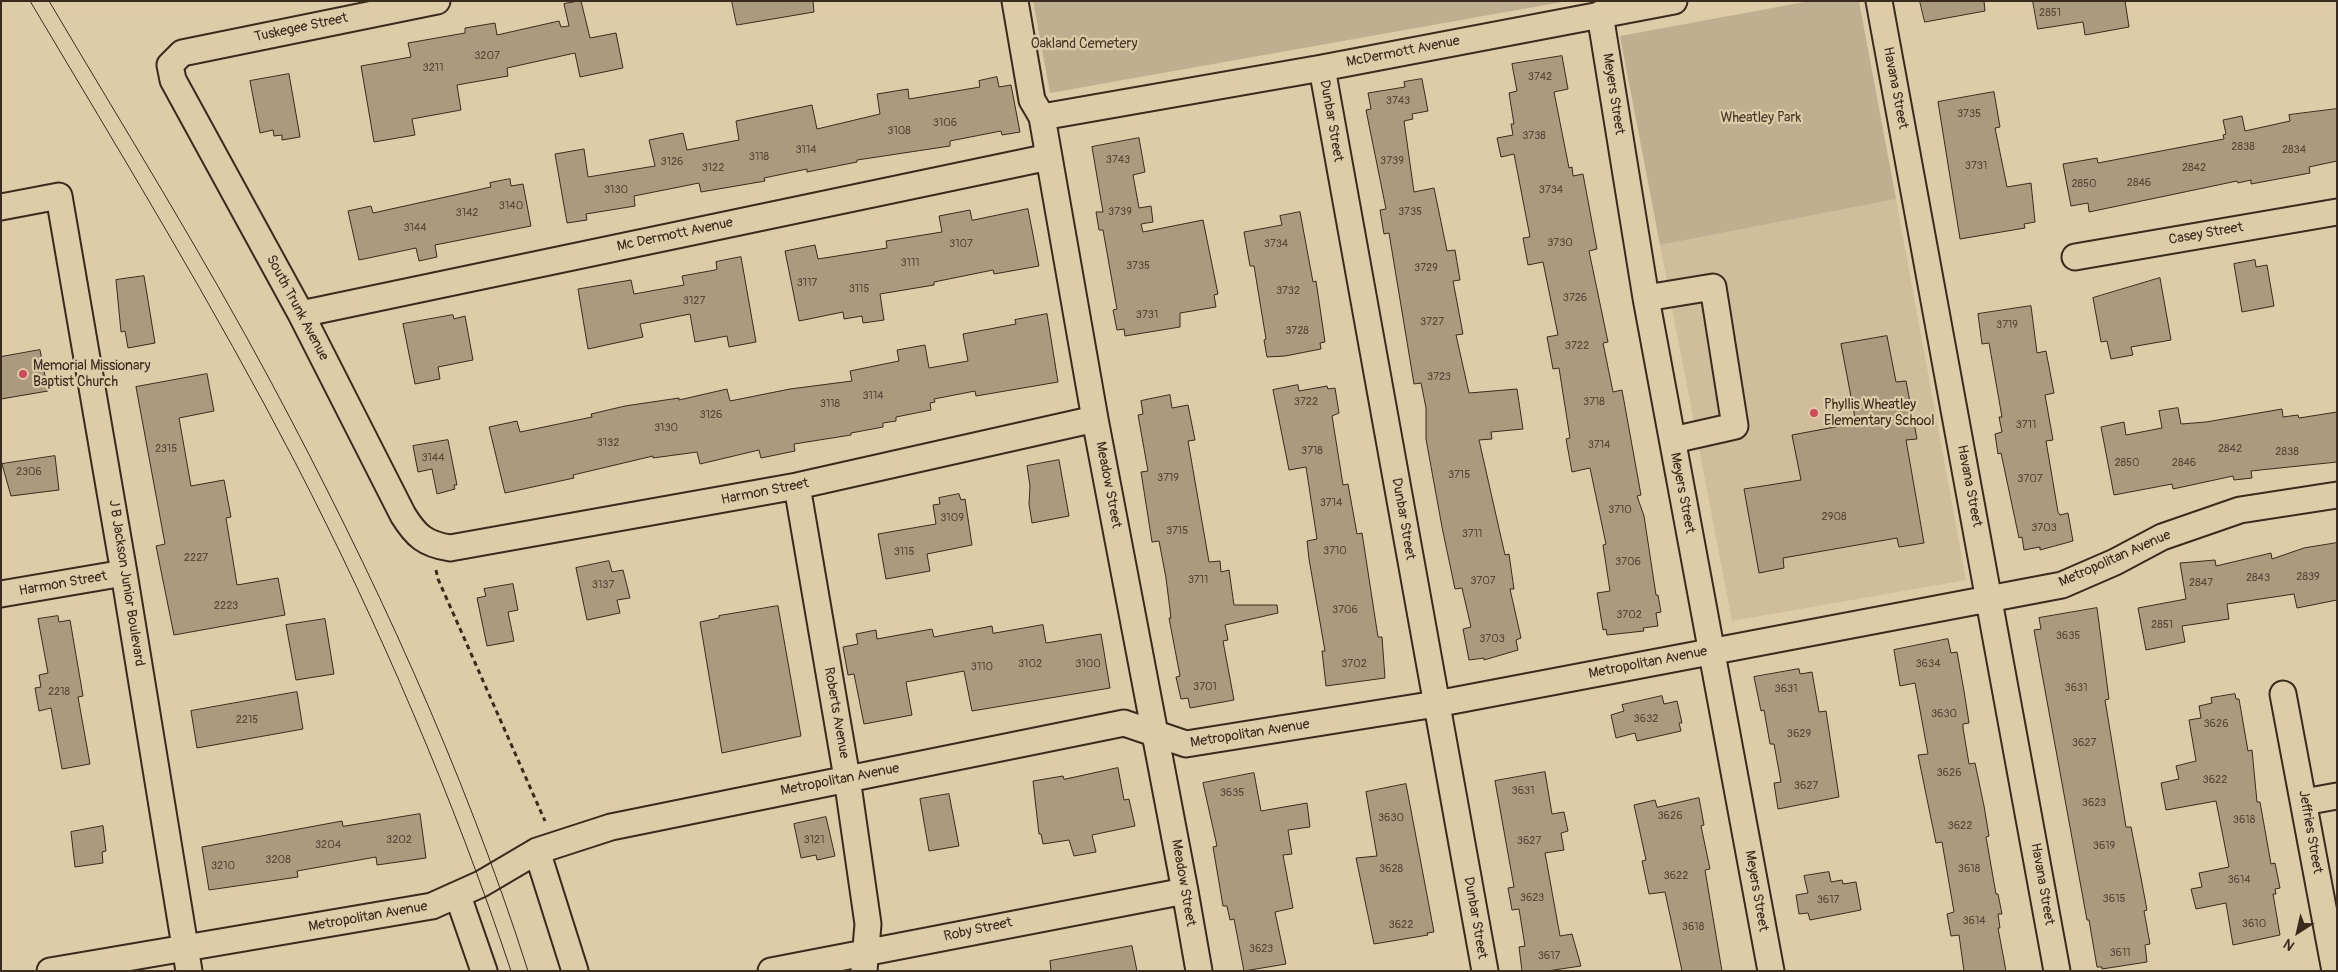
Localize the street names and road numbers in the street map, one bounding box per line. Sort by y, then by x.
street label: Tuskegee Street [253,10,349,46]
street label: McDermott Avenue [1345,33,1461,71]
street label: Havana Street [1879,46,1911,130]
street label: Meyers Street [1598,52,1628,136]
street label: Dunbar Street [1316,79,1346,163]
street label: Mc Dermott Avenue [615,214,735,256]
street label: Casey Street [2167,219,2245,249]
street label: South Trunk Avenue [262,252,332,364]
street label: Meadow Street [1091,440,1125,530]
street label: Havana Street [1953,444,1985,528]
street label: Meyers Street [1666,451,1698,535]
street label: Harmon Street [720,475,810,509]
street label: Dunbar Street [1388,477,1418,561]
street label: J B Jackson Junior Boulevard [105,499,147,667]
street label: Metropolitan Avenue [2056,527,2174,591]
street label: Harmon Street [18,568,108,600]
street label: Metropolitan Avenue [1587,643,1709,683]
street label: Roberts Avenue [820,666,852,760]
street label: Metropolitan Avenue [1189,716,1311,752]
street label: Metropolitan Avenue [779,760,901,800]
street label: Jeffries Street [2294,789,2326,875]
street label: Meadow Street [1167,838,1199,928]
street label: Havana Street [2027,842,2057,926]
street label: Meyers Street [1741,849,1771,933]
street label: Dunbar Street [1460,876,1490,960]
street label: Metropolitan Avenue [307,898,429,936]
street label: Roby Street [942,915,1014,945]

